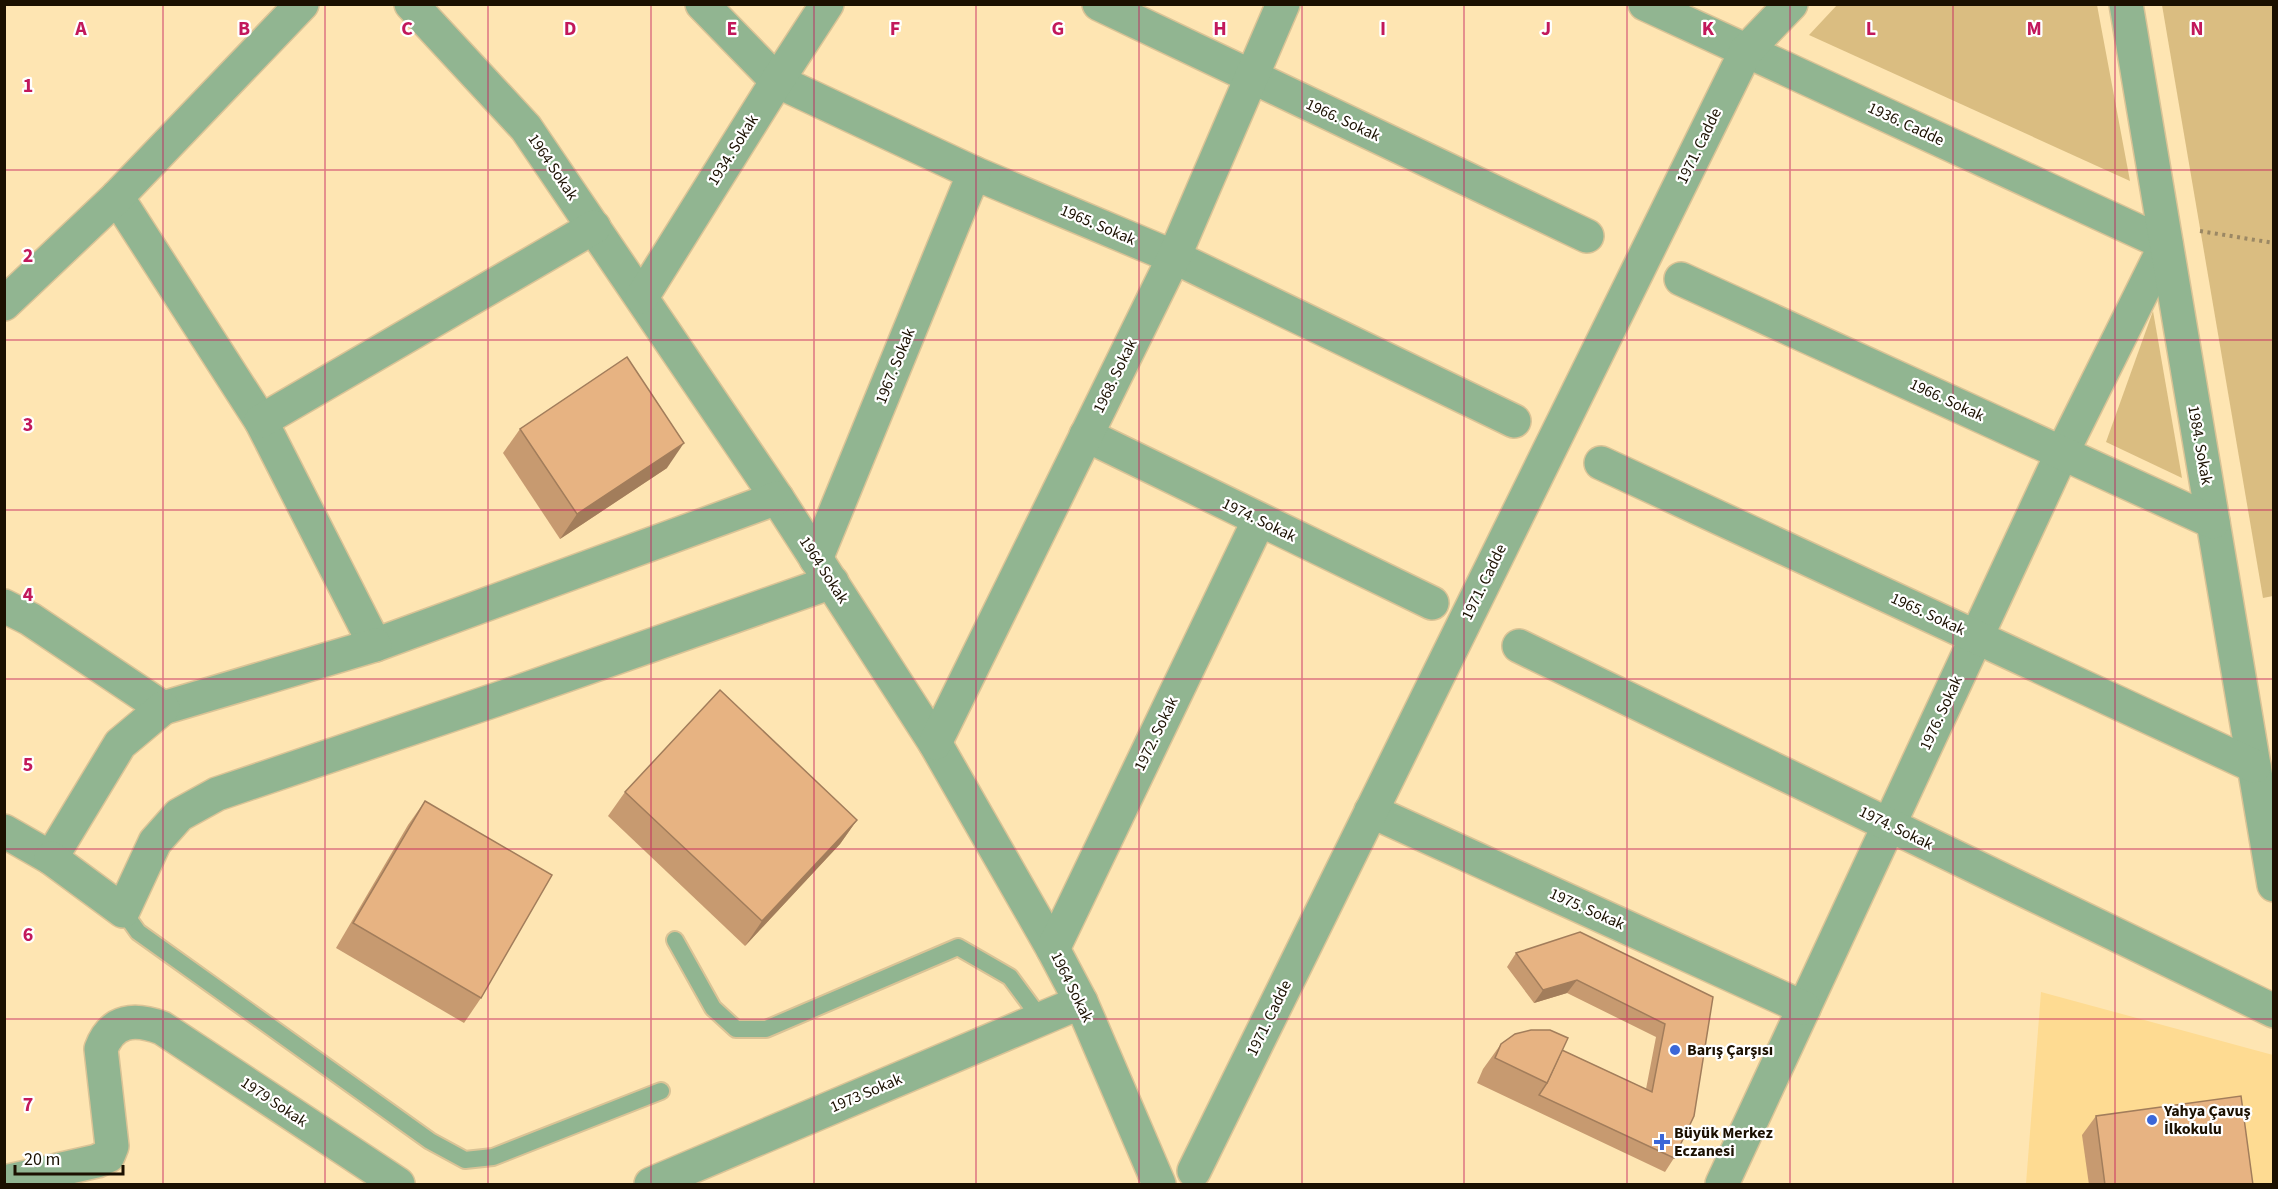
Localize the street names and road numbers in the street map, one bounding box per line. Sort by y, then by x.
street label: 1966. Sokak [1302,93,1384,147]
street label: 1936. Cadde [1864,97,1948,151]
street label: 1971. Cadde [1671,104,1727,188]
street label: 1934. Sokak [702,110,764,190]
street label: 1964 Sokak [523,129,583,205]
street label: 1965. Sokak [1057,199,1139,251]
street label: 1967. Sokak [870,325,920,407]
street label: 1968. Sokak [1088,335,1142,417]
street label: 1966. Sokak [1906,373,1988,427]
street label: 1984. Sokak [2182,404,2218,486]
street label: 1974. Sokak [1218,493,1300,547]
street label: 1964 Sokak [794,532,854,608]
street label: 1971. Cadde [1456,540,1512,624]
street label: 1965. Sokak [1887,587,1969,641]
street label: 1976. Sokak [1914,672,1968,754]
street label: 1972. Sokak [1129,693,1183,775]
street label: 1974. Sokak [1855,801,1937,855]
street label: 1975. Sokak [1546,883,1628,935]
street label: 1964 Sokak [1045,948,1099,1026]
street label: 1971. Cadde [1241,976,1297,1060]
street label: 1973 Sokak [827,1068,905,1118]
street label: 1979 Sokak [236,1072,312,1132]

